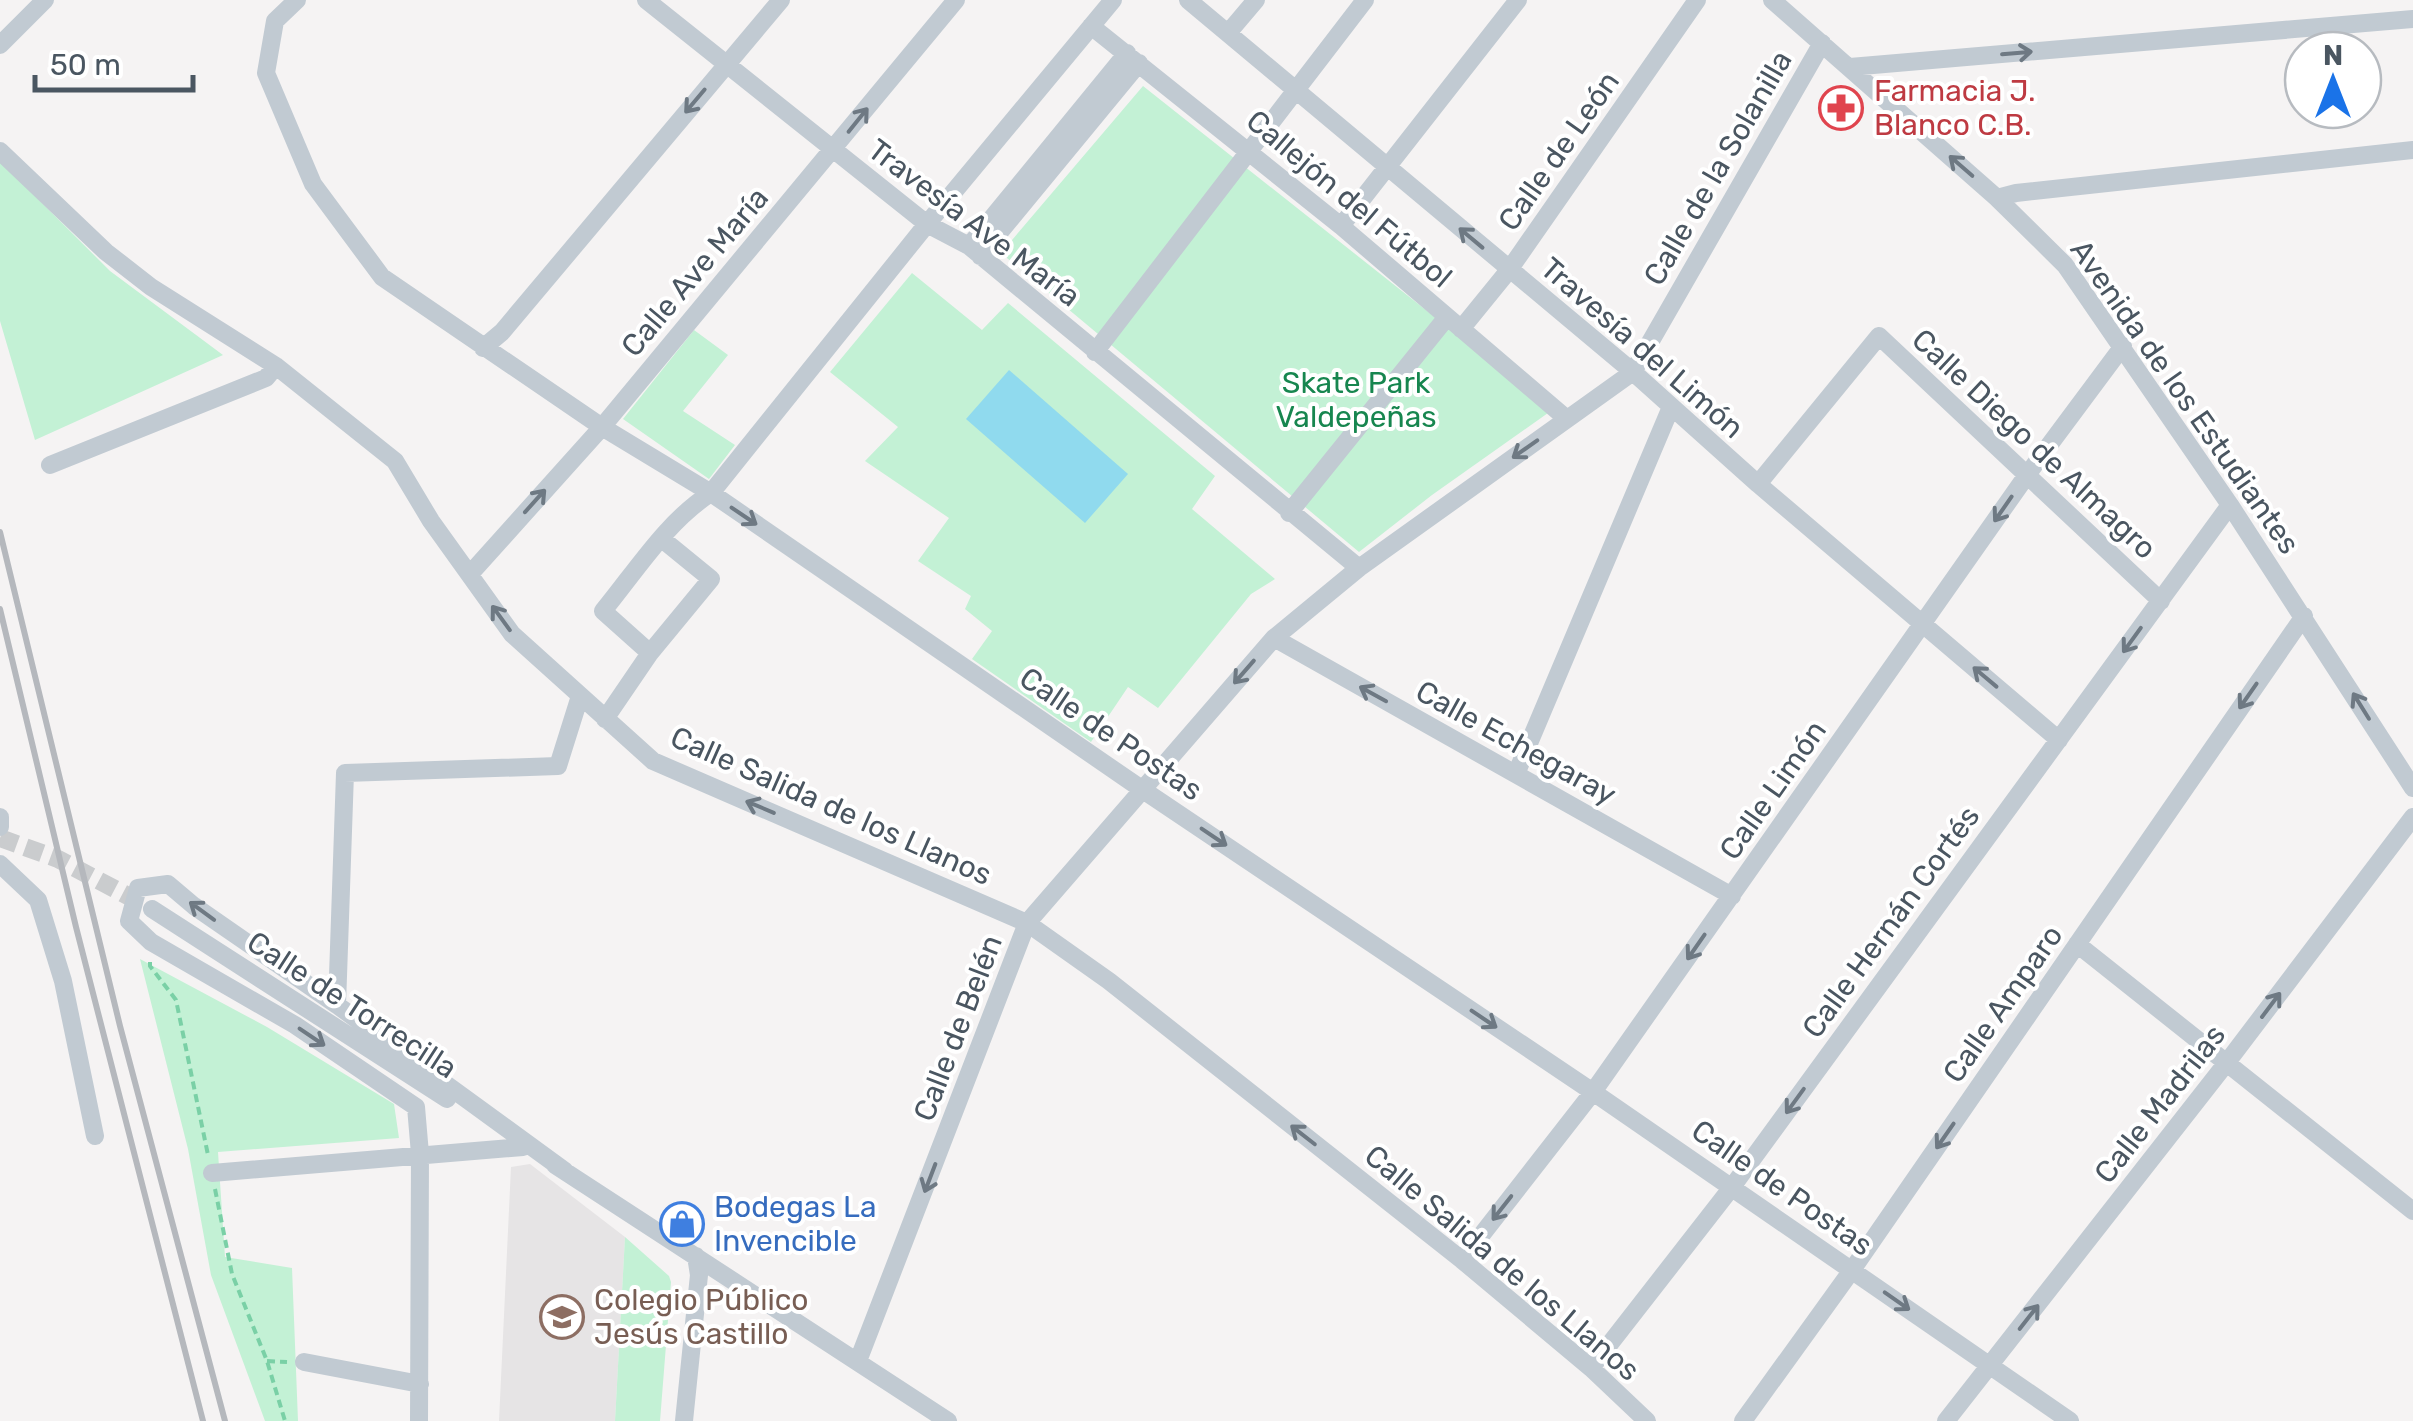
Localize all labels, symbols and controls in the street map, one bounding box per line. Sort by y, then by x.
scale bar [35,30,192,92]
north arrow [2283,30,2383,130]
text: N [2323,39,2343,72]
street label: Calle de la Solanilla [1636,44,1800,292]
one-way arrow [2000,44,2032,63]
text: 50 m [50,47,121,83]
street label: Calle de León [1491,64,1627,238]
place label: Farmacia J. Blanco C.B. [1874,73,2036,143]
pharmacy icon: Farmacia J. Blanco C.B. [1818,85,1864,131]
one-way arrow [685,88,707,114]
street label: Callejón del Fútbol [1239,103,1459,295]
one-way arrow [847,107,869,133]
street label: Travesía Ave María [861,132,1087,314]
one-way arrow [1949,154,1974,177]
street label: Calle Ave María [614,180,776,364]
one-way arrow [1459,228,1485,250]
street label: Avenida de los Estudiantes [2063,233,2307,561]
street label: Travesía del Limón [1533,250,1751,446]
street label: Calle Diego de Almagro [1905,322,2163,566]
park label: Skate Park Valdepeñas [1275,365,1437,435]
one-way arrow [1512,438,1539,459]
one-way arrow [523,489,546,514]
one-way arrow [1993,495,2014,522]
one-way arrow [729,505,757,526]
one-way arrow [491,605,512,632]
one-way arrow [2121,626,2142,654]
one-way arrow [1234,659,1256,685]
street label: Calle de Postas [1013,660,1209,808]
one-way arrow [1972,666,1998,688]
street label: Calle Echegaray [1410,673,1622,813]
one-way arrow [2238,681,2259,709]
one-way arrow [1359,684,1388,704]
one-way arrow [2351,692,2371,721]
street label: Calle Limón [1712,714,1834,866]
street label: Calle Salida de los Llanos [665,719,997,893]
one-way arrow [745,797,776,815]
street label: Calle Hernán Cortés [1795,799,1987,1045]
one-way arrow [1200,827,1228,848]
one-way arrow [188,900,216,921]
street label: Calle Amparo [1935,918,2071,1090]
street label: Calle de Torrecilla [241,924,463,1086]
street label: Calle de Belén [906,930,1010,1126]
one-way arrow [1686,933,1707,961]
one-way arrow [2260,992,2281,1019]
one-way arrow [1470,1008,1498,1029]
street label: Calle Madrilas [2087,1018,2233,1190]
one-way arrow [298,1026,325,1047]
one-way arrow [1785,1086,1806,1114]
street label: Calle de Postas [1685,1112,1879,1264]
one-way arrow [1935,1122,1956,1150]
one-way arrow [1291,1124,1317,1146]
street label: Calle Salida de los Llanos [1357,1138,1647,1388]
one-way arrow [920,1162,938,1193]
place label: Bodegas La Invencible [714,1189,876,1259]
one-way arrow [1492,1194,1513,1221]
shop icon: Bodegas La Invencible [659,1201,705,1247]
place label: Colegio Público Jesús Castillo [594,1282,809,1352]
one-way arrow [1882,1290,1910,1311]
school or university icon: Colegio Público Jesús Castillo [539,1294,585,1340]
one-way arrow [2018,1304,2039,1331]

